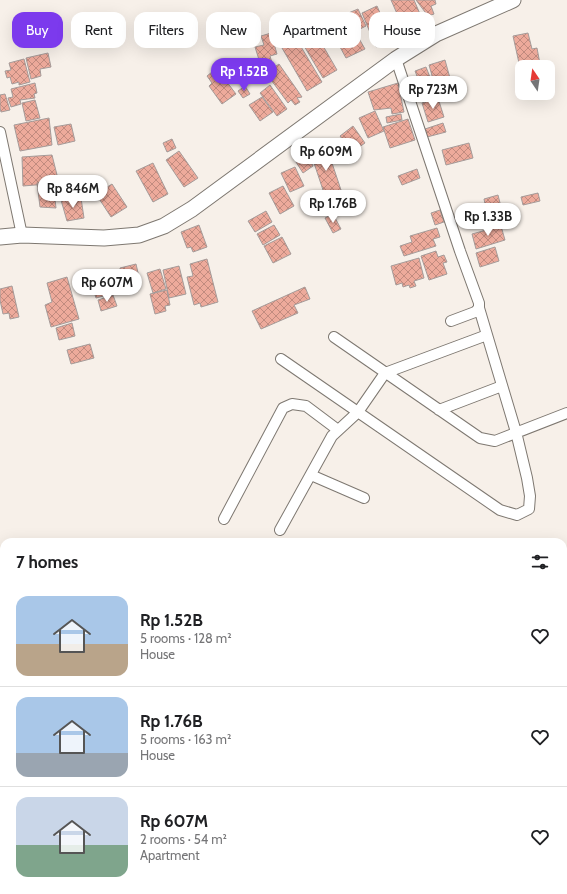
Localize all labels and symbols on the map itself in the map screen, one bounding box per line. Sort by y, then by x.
pin: Rp 1.52B [203,58,285,92]
north arrow [515,60,555,100]
pin: Rp 723M [396,76,470,110]
pin: Rp 609M [289,138,363,172]
pin: Rp 846M [36,175,110,209]
pin: Rp 1.76B [292,190,374,224]
pin: Rp 1.33B [447,203,529,237]
pin: Rp 607M [70,269,144,303]

